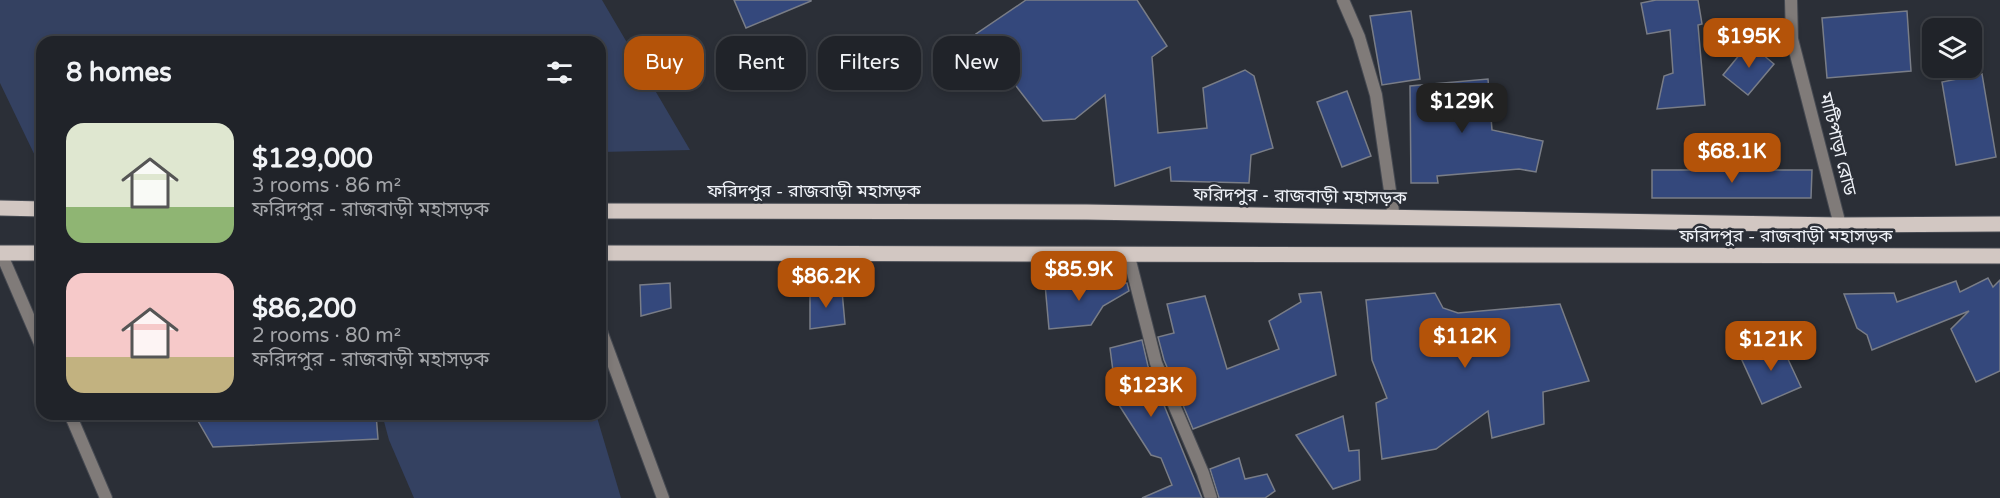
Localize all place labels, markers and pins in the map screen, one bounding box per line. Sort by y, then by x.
pin: $195K [1707,18,1791,69]
pin: $129K [1420,83,1504,134]
pin: $68.1K [1683,133,1781,184]
pin: $85.9K [1030,251,1128,302]
pin: $86.2K [777,258,875,309]
pin: $112K [1423,318,1507,369]
pin: $121K [1729,321,1813,372]
pin: $123K [1109,367,1193,418]

